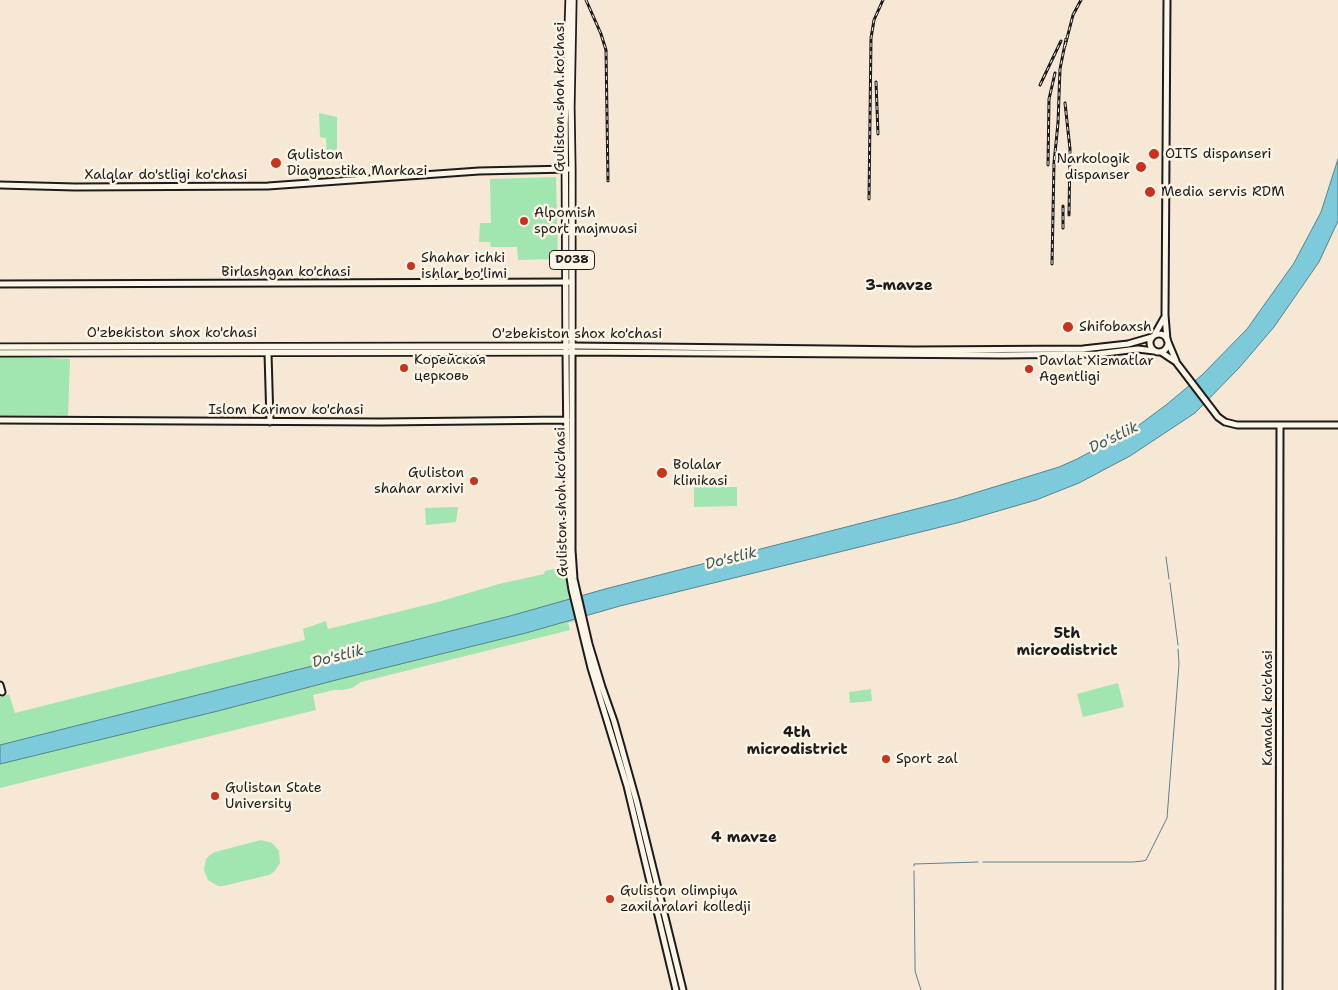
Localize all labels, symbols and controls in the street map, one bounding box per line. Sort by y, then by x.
street label: Guliston shoh ko'chasi [552,22,568,172]
place label: OITS dispanseri [1165,146,1271,162]
place label: Guliston Diagnostika Markazi [287,147,428,180]
marker: OITS dispanseri [1147,147,1161,161]
place label: Narkologik dispanser [1056,151,1130,184]
marker: Guliston Diagnostika Markazi [269,156,283,170]
marker: Narkologik dispanser [1134,160,1148,174]
street label: Xalqlar do'stligi ko'chasi [84,167,248,183]
place label: Media servis RDM [1161,184,1285,200]
marker: Media servis RDM [1143,185,1157,199]
place label: Alpomish sport majmuasi [534,205,638,238]
marker: Alpomish sport majmuasi [518,215,530,227]
place label: Shahar ichki ishlar bo'limi [421,250,507,282]
road number: D038 [550,250,594,270]
marker: Shahar ichki ishlar bo'limi [405,260,417,272]
street label: Birlashgan ko'chasi [221,264,351,280]
district label: 3-mavze [865,277,933,295]
place label: Shifobaxsh [1079,319,1152,335]
marker: Shifobaxsh [1061,320,1075,334]
street label: O'zbekiston shox ko'chasi [87,325,257,341]
street label: O'zbekiston shox ko'chasi [492,326,662,342]
place label: Корейская церковь [414,352,486,384]
place label: Davlat Xizmatlar Agentligi [1039,353,1154,386]
marker: Корейская церковь [398,362,410,374]
marker: Davlat Xizmatlar Agentligi [1023,363,1035,375]
street label: Islom Karimov ko'chasi [208,402,364,418]
water label: Do'stlik [1086,418,1142,458]
street label: Guliston shoh ko'chasi [552,427,572,577]
place label: Bolalar klinikasi [673,457,728,490]
place label: Guliston shahar arxivi [374,465,464,498]
marker: Bolalar klinikasi [655,466,669,480]
marker: Guliston shahar arxivi [468,475,480,487]
water label: Do'stlik [703,544,759,574]
district label: 5th microdistrict [1017,625,1117,660]
water label: Do'stlik [310,642,366,672]
street label: Kamalak ko'chasi [1260,650,1276,766]
district label: 4th microdistrict [747,724,847,759]
place label: Sport zal [896,751,958,767]
marker: Sport zal [880,753,892,765]
place label: Gulistan State University [225,780,322,812]
marker: Gulistan State University [209,790,221,802]
district label: 4 mavze [711,829,777,847]
place label: Guliston olimpiya zaxilaralari kolledji [620,883,751,916]
marker: Guliston olimpiya zaxilaralari kolledji [604,893,616,905]

